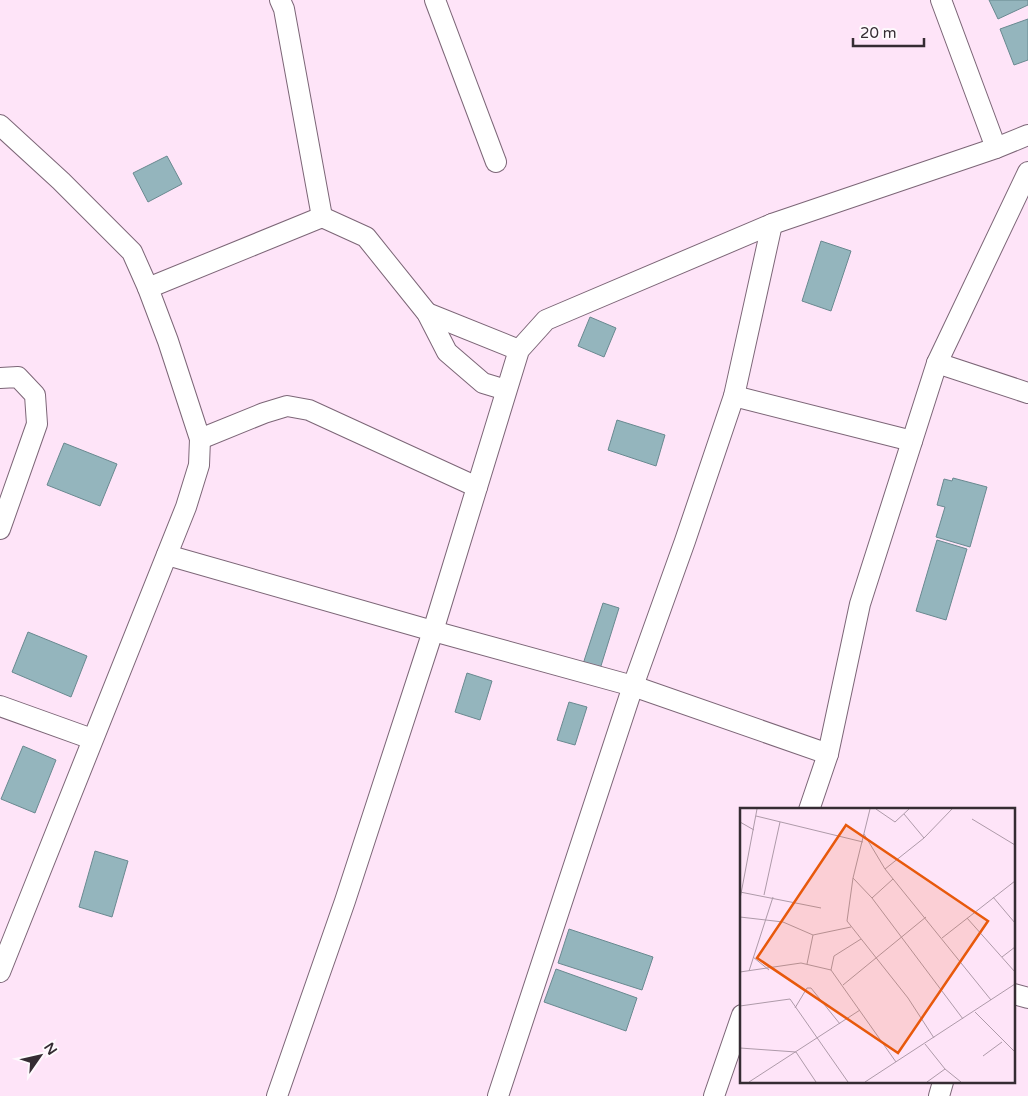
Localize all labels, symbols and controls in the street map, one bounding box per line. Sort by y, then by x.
scale bar [853,15,924,47]
text: 20 m [860,24,897,42]
inset map [740,808,1016,1084]
north arrow [15,1031,65,1081]
text: N [40,1040,61,1058]

